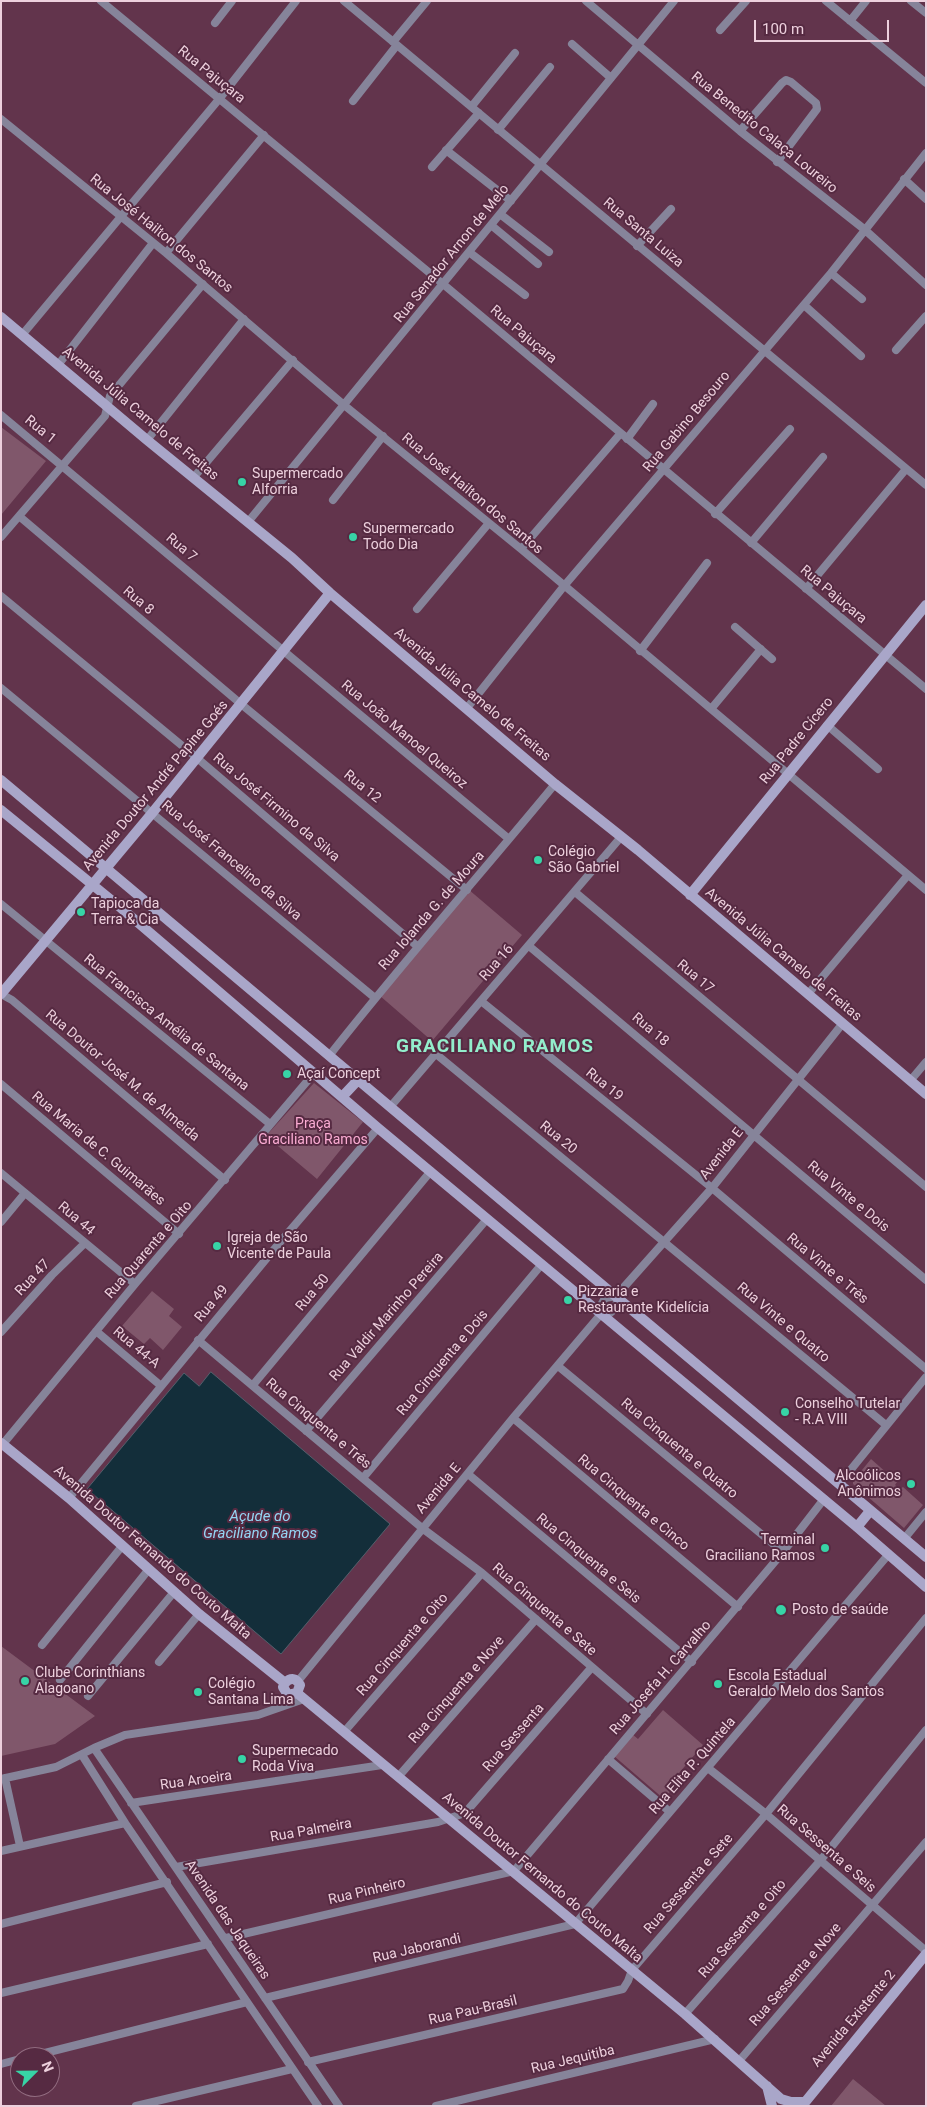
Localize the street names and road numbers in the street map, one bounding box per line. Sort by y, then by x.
street label: Rua Pajuçara [174,43,248,107]
street label: Rua Benedito Calaça Loureiro [687,69,841,197]
street label: Rua José Hailton dos Santos [86,171,236,297]
street label: Rua Senador Arnon de Melo [391,181,513,327]
street label: Rua Santa Luiza [599,195,687,271]
street label: Rua Pajuçara [486,302,560,368]
street label: Avenida Júlia Camelo de Freitas [58,344,222,484]
street label: Rua Gabino Besouro [640,368,734,476]
street label: Rua 1 [21,412,59,448]
street label: Rua José Hailton dos Santos [398,430,546,558]
street label: Rua 7 [162,530,200,566]
street label: Rua Pajuçara [796,562,870,628]
street label: Rua 8 [119,583,157,619]
street label: Avenida Júlia Camelo de Freitas [390,625,554,765]
street label: Rua João Manoel Queiroz [337,677,471,793]
street label: Rua Padre Cícero [757,694,837,788]
street label: Avenida Doutor André Papine Goés [80,697,232,875]
street label: Rua José Firmino da Silva [209,750,343,866]
street label: Rua 12 [340,767,384,807]
street label: Rua José Francelino da Silva [158,797,304,925]
street label: Rua Iolanda G. de Moura [376,848,488,974]
street label: Avenida Júlia Camelo de Freitas [701,885,865,1025]
street label: Rua 16 [476,941,518,985]
street label: Rua Francisca Amélia de Santana [80,951,252,1095]
street label: Rua 17 [673,957,717,997]
street label: Rua Doutor José M. de Almeida [41,1007,203,1145]
street label: Rua 18 [628,1010,672,1050]
street label: Rua 19 [582,1065,626,1105]
street label: Rua Maria de C. Guimarães [28,1088,168,1210]
street label: Rua 20 [536,1118,580,1158]
street label: Avenida E [697,1125,747,1183]
street label: Rua Vinte e Dois [804,1158,892,1236]
street label: Rua Quarenta e Oito [102,1198,196,1302]
street label: Rua 44 [54,1199,98,1239]
street label: Rua Vinte e Três [783,1230,871,1308]
street label: Rua Valdir Marinho Pereira [326,1249,448,1385]
street label: Rua 47 [12,1256,54,1300]
street label: Rua 50 [293,1271,333,1315]
street label: Rua Vinte e Quatro [733,1279,833,1367]
street label: Rua 49 [192,1282,232,1326]
street label: Rua Cinquenta e Dois [394,1307,492,1419]
street label: Rua 44-A [109,1324,163,1372]
street label: Rua Cinquenta e Três [262,1375,374,1473]
street label: Rua Cinquenta e Quatro [617,1395,741,1503]
street label: Rua Cinquenta e Cinco [574,1451,692,1555]
street label: Avenida E [413,1460,465,1518]
street label: Avenida Doutor Fernando do Couto Malta [50,1463,254,1643]
street label: Rua Cinquenta e Seis [532,1510,644,1608]
street label: Rua Cinquenta e Sete [488,1560,600,1660]
street label: Rua Cinquenta e Oito [354,1590,452,1700]
street label: Rua Josefa H. Carvalho [607,1617,715,1739]
street label: Rua Cinquenta e Nove [406,1633,508,1747]
street label: Rua Sessenta [480,1700,548,1776]
street label: Rua Elita P. Quintela [646,1714,740,1818]
street label: Rua Aroeira [159,1768,233,1794]
street label: Avenida Doutor Fernando do Couto Malta [438,1789,646,1967]
street label: Rua Sessenta e Seis [773,1801,879,1897]
street label: Rua Palmeira [269,1816,353,1846]
street label: Rua Sessenta e Sete [641,1831,737,1937]
street label: Avenida das Jaqueiras [181,1857,273,1983]
street label: Rua Pinheiro [327,1875,407,1909]
street label: Rua Sessenta e Oito [696,1876,790,1982]
street label: Rua Sessenta e Nove [747,1920,845,2030]
street label: Rua Jaborandi [371,1931,463,1967]
street label: Avenida Existente 2 [808,1967,900,2071]
street label: Rua Pau-Brasil [427,1993,519,2029]
street label: Rua Jequitiba [530,2042,616,2078]

